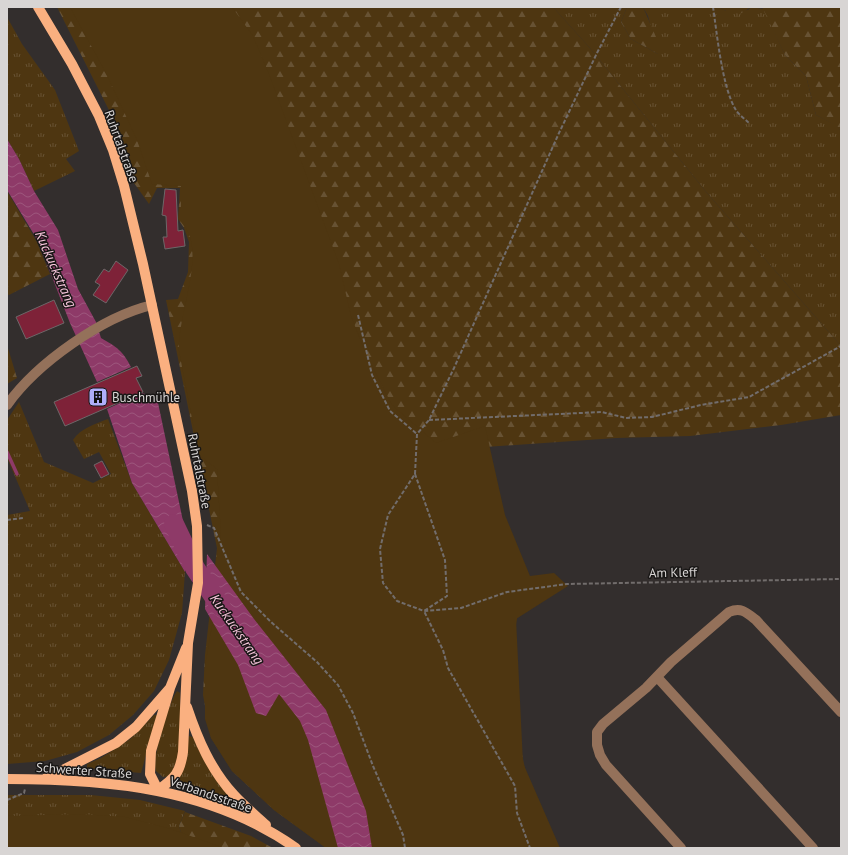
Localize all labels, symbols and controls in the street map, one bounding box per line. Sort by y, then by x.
street label: Ruhrtalstraße [101,107,143,185]
water label: Kuckuckstrang [31,228,81,310]
building icon: Buschmühle [87,386,109,408]
place label: Buschmühle [112,389,180,406]
street label: Ruhrtalstraße [184,432,215,510]
street label: Am Kleff [649,564,698,581]
water label: Kuckuckstrang [206,590,268,668]
street label: Schwerter Straße [36,759,132,782]
street label: Verbandsstraße [167,772,254,816]

